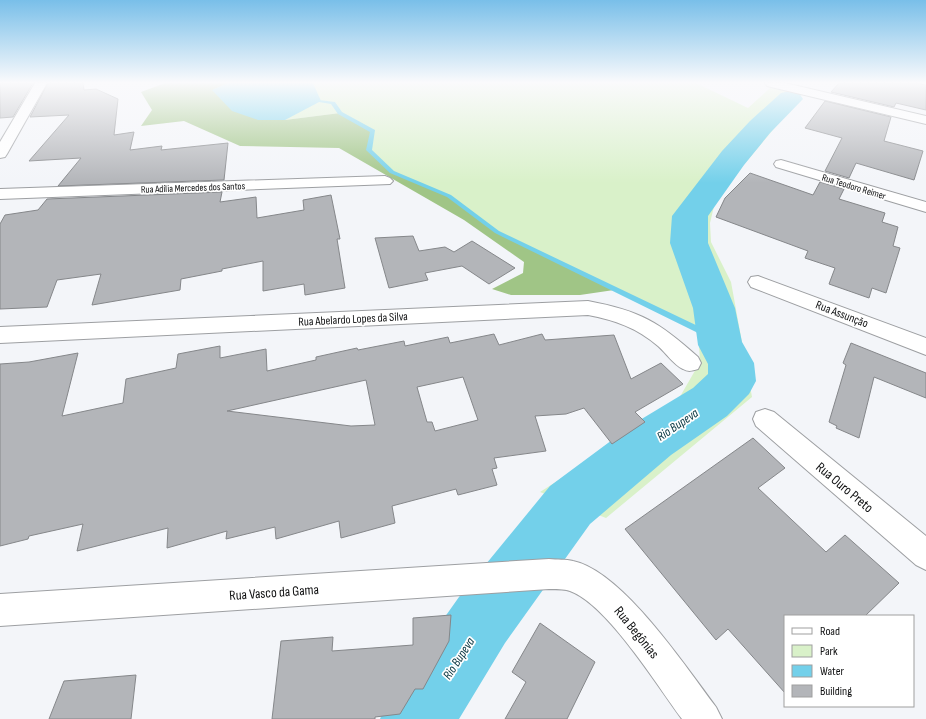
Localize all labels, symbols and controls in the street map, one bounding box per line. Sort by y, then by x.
street label: Rua Teodoro Reimer [820,172,887,202]
street label: Rua Adília Mercedes dos Santos [141,180,246,196]
street label: Rua Assunção [813,298,870,331]
street label: Rua Abelardo Lopes da Silva [298,309,409,330]
water label: Rio Bupeva [654,405,702,445]
street label: Rua Ouro Preto [812,458,877,516]
street label: Rua Vasco da Gama [229,581,319,604]
street label: Rua Begônias [610,603,663,662]
legend [784,615,914,707]
text: Road [820,624,840,639]
water label: Rio Bupeva [439,634,479,683]
text: Park [820,644,838,659]
text: Water [820,664,844,679]
text: Building [820,684,852,699]

